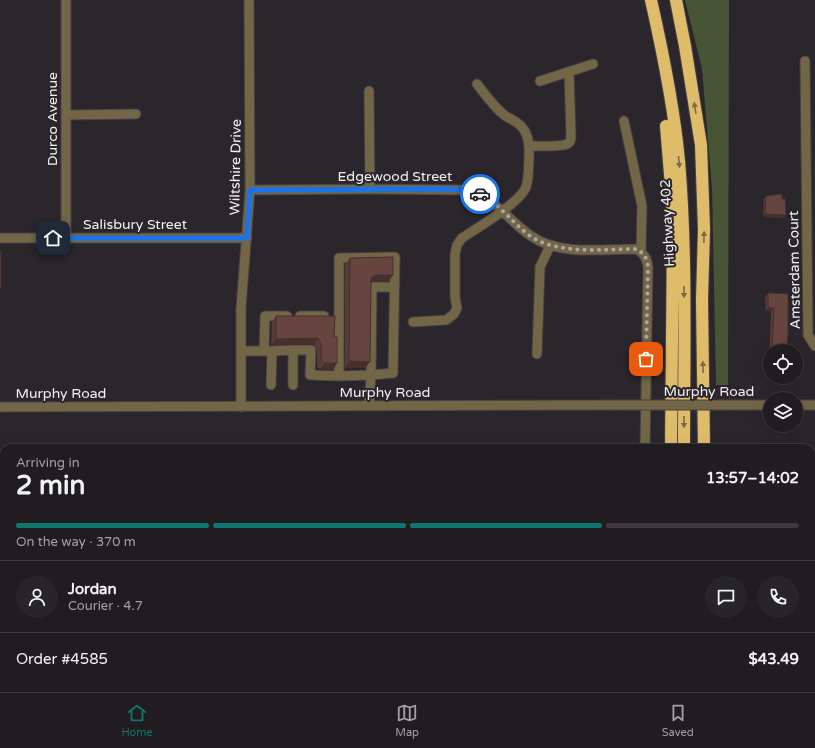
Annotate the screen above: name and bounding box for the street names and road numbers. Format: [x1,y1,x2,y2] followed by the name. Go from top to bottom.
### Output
[44,72,61,166] street label: Durco Avenue
[226,119,245,215] street label: Wiltshire Drive
[338,168,453,185] street label: Edgewood Street
[657,179,678,267] street label: Highway 402
[785,210,804,329] street label: Amsterdam Court
[83,216,188,233] street label: Salisbury Street
[664,383,754,400] street label: Murphy Road
[340,384,430,401] street label: Murphy Road
[16,385,106,402] street label: Murphy Road

